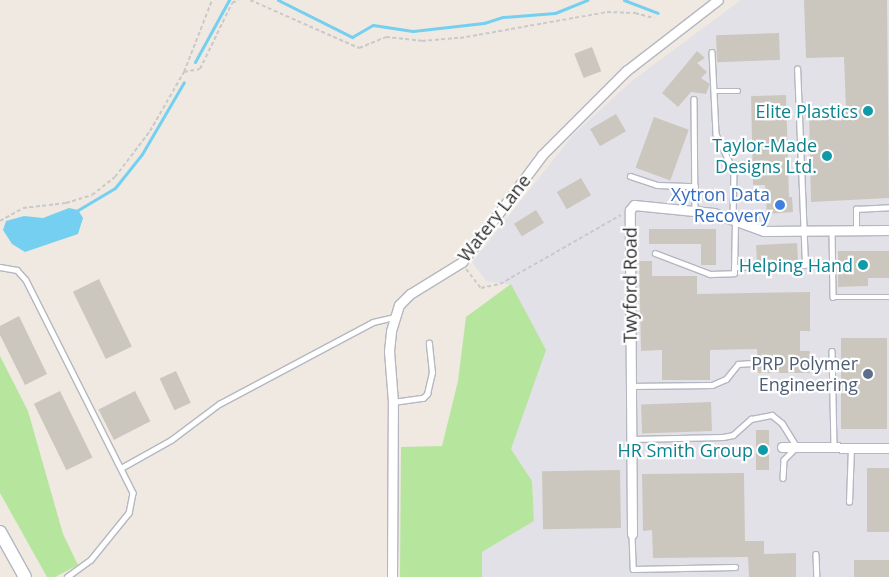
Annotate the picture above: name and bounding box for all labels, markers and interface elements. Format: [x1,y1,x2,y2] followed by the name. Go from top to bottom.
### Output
[756,100,858,122] place label: Elite Plastics
[862,105,874,117] marker: Elite Plastics
[712,135,817,178] place label: Taylor-Made Designs Ltd.
[821,150,833,162] marker: Taylor-Made Designs Ltd.
[453,170,535,266] street label: Watery Lane
[671,184,770,226] place label: Xytron Data Recovery
[774,199,786,211] marker: Xytron Data Recovery
[619,227,641,343] street label: Twyford Road
[739,254,853,276] place label: Helping Hand
[857,259,869,271] marker: Helping Hand
[751,353,858,396] place label: PRP Polymer Engineering
[862,368,874,380] marker: PRP Polymer Engineering
[617,439,753,461] place label: HR Smith Group
[757,444,769,456] marker: HR Smith Group

